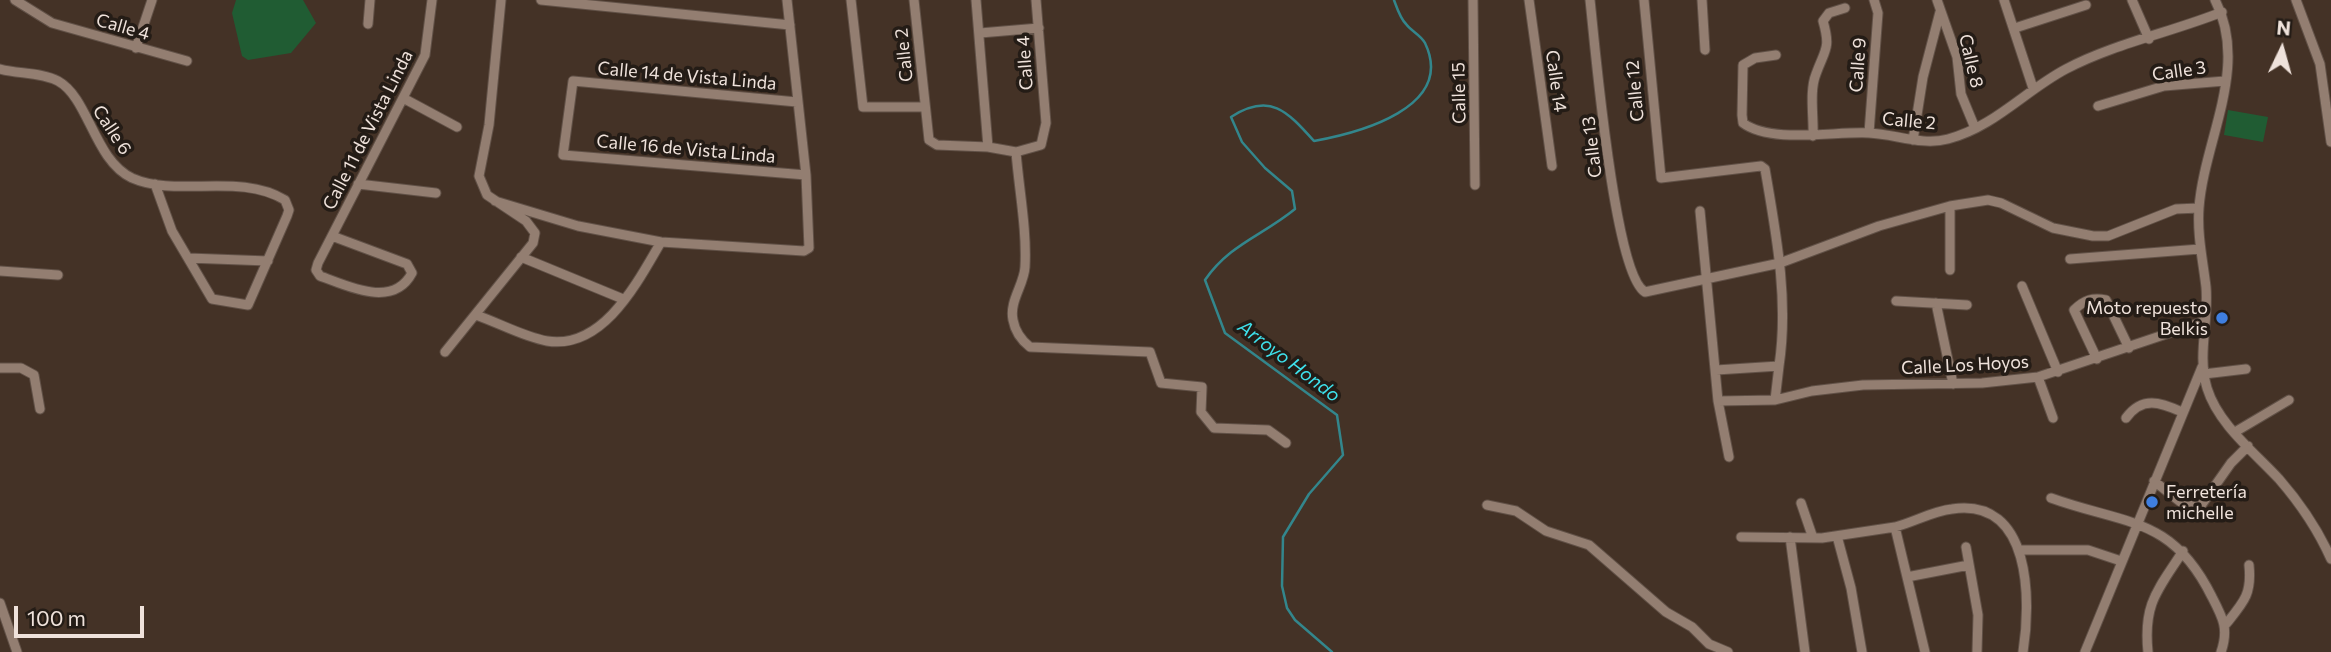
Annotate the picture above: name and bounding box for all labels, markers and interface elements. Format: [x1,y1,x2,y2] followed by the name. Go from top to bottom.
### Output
[94,9,152,45] street label: Calle 4
[2247,14,2317,84] north arrow
[2276,16,2292,40] text: N
[890,27,918,83] street label: Calle 2
[1954,32,1988,90] street label: Calle 8
[1012,35,1038,91] street label: Calle 4
[1845,37,1871,93] street label: Calle 9
[318,47,418,213] street label: Calle 11 de Vista Linda
[1541,49,1571,113] street label: Calle 14
[597,57,777,95] street label: Calle 14 de Vista Linda
[2151,57,2207,85] street label: Calle 3
[1622,59,1648,123] street label: Calle 12
[1448,62,1470,124] street label: Calle 15
[88,101,136,159] street label: Calle 6
[1881,108,1937,134] street label: Calle 2
[1578,115,1606,179] street label: Calle 13
[596,130,776,168] street label: Calle 16 de Vista Linda
[2086,297,2208,340] place label: Moto repuesto Belkis
[2214,310,2230,326] marker: Moto repuesto Belkis
[1233,315,1345,407] water label: Arroyo Hondo
[1901,351,2029,379] street label: Calle Los Hoyos
[2166,481,2247,524] place label: Ferretería michelle
[2144,494,2160,510] marker: Ferretería michelle
[18,592,147,636] scale bar
[27,605,86,630] text: 100 m

